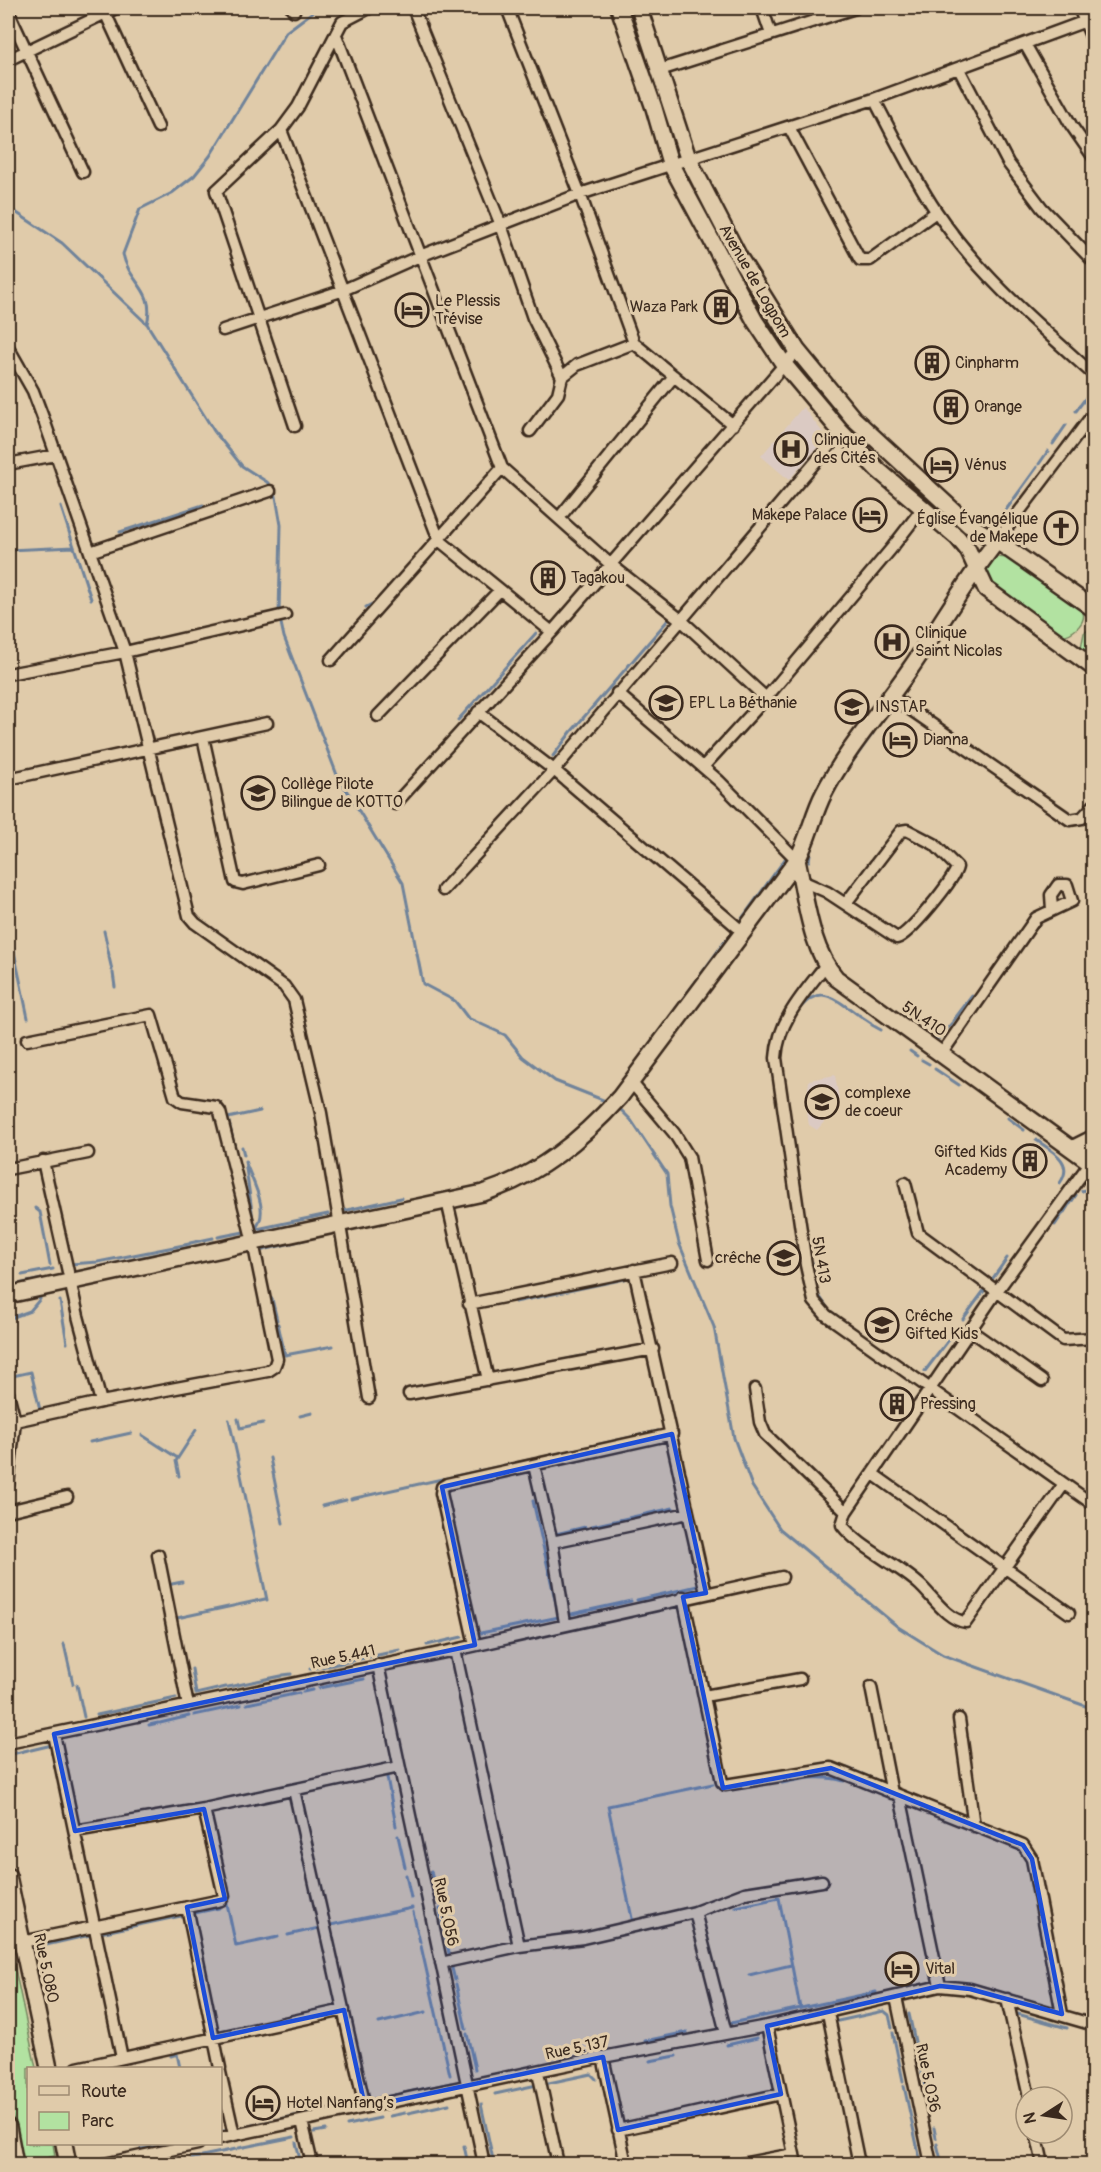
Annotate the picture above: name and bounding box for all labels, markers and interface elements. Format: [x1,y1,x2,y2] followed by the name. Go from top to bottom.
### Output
[714,221,796,341] street label: Avenue de Logpom
[703,289,739,325] building icon: Waza Park
[435,291,500,329] place label: Le Plessis Trévise
[394,292,430,328] hotel icon: Le Plessis Trévise
[630,297,698,317] place label: Waza Park
[914,345,950,381] building icon: Cinpharm
[955,353,1019,373] place label: Cinpharm
[933,389,969,425] building icon: Orange
[974,397,1022,417] place label: Orange
[814,430,875,468] place label: Clinique des Cités
[773,431,809,467] hospital icon: Clinique des Cités
[923,447,959,483] hotel icon: Vénus
[964,455,1006,475] place label: Vénus
[852,497,888,533] hotel icon: Makepe Palace
[752,505,847,525] place label: Makepe Palace
[917,509,1038,547] place label: Église Évangélique de Makepe
[1043,510,1079,546] church icon: Église Évangélique de Makepe
[530,560,566,596] building icon: Tagakou
[571,568,625,588] place label: Tagakou
[915,623,1002,661] place label: Clinique Saint Nicolas
[874,624,910,660] hospital icon: Clinique Saint Nicolas
[648,685,684,721] school or university icon: EPL La Béthanie
[834,689,870,725] school or university icon: INSTAP
[689,693,797,713] place label: EPL La Béthanie
[875,697,927,717] place label: INSTAP
[882,722,918,758] hotel icon: Dianna
[923,730,968,750] place label: Dianna
[281,774,403,812] place label: Collège Pilote Bilingue de KOTTO
[240,775,276,811] school or university icon: Collège Pilote Bilingue de KOTTO
[898,997,950,1041] street label: 5N.410
[845,1083,911,1121] place label: complexe de coeur
[804,1084,840,1120] school or university icon: complexe de coeur
[934,1142,1007,1180] place label: Gifted Kids Academy
[1012,1143,1048,1179] building icon: Gifted Kids Academy
[807,1235,835,1285] street label: 5N 413
[766,1240,802,1276] school or university icon: crêche
[715,1248,761,1268] place label: crêche
[905,1306,978,1344] place label: Crêche Gifted Kids
[864,1307,900,1343] school or university icon: Crêche Gifted Kids
[879,1386,915,1422] building icon: Pressing
[920,1394,976,1414] place label: Pressing
[309,1640,377,1674] street label: Rue 5.441
[429,1876,463,1948] street label: Rue 5.056
[29,1931,63,2005] street label: Rue 5.080
[884,1951,920,1987] hotel icon: Vital
[925,1959,955,1979] place label: Vital
[543,2031,611,2064] street label: Rue 5.137
[911,2042,945,2114] street label: Rue 5.036
[27,2067,222,2145] legend
[81,2080,126,2103] text: Route
[245,2085,281,2121] hotel icon: Hotel Nanfang’s
[1014,2085,1074,2145] north arrow
[286,2093,394,2113] place label: Hotel Nanfang’s
[81,2110,114,2133] text: Parc
[1019,2110,1041,2125] text: N

